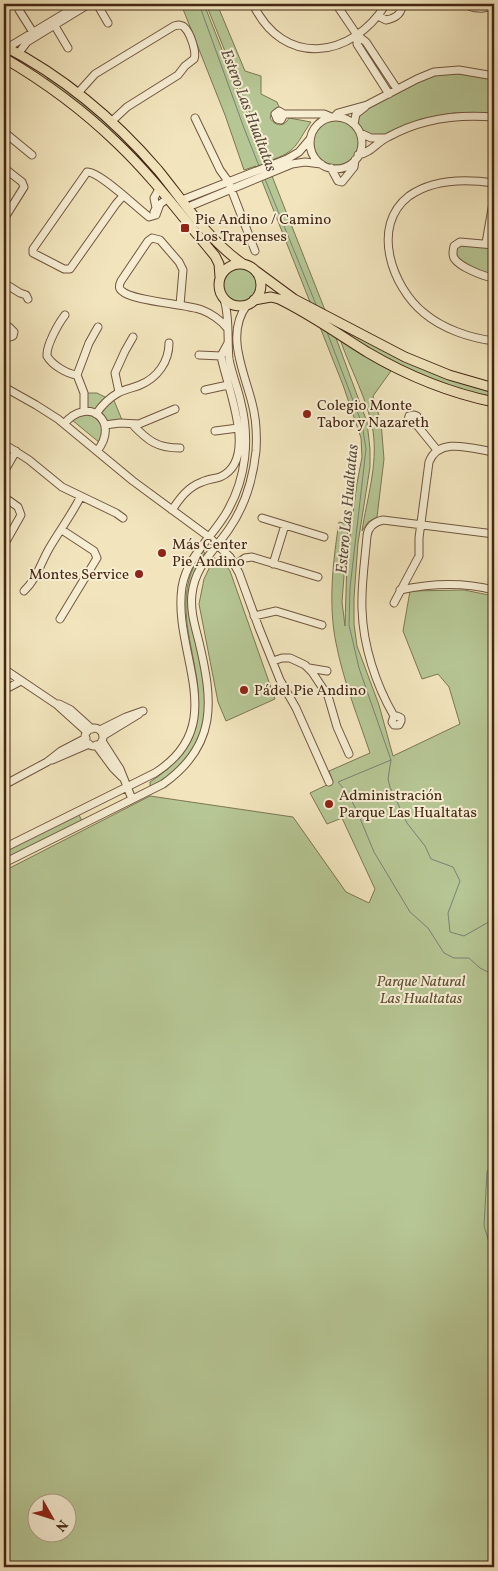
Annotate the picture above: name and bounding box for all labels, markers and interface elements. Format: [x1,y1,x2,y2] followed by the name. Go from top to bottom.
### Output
[215,46,282,175] water label: Estero Las Hualtatas
[195,210,331,248] place label: Pie Andino / Camino Los Trapenses
[179,222,191,234] marker: Pie Andino / Camino Los Trapenses
[317,396,429,434] place label: Colegio Monte Tabor y Nazareth
[301,408,313,420] marker: Colegio Monte Tabor y Nazareth
[331,443,365,575] water label: Estero Las Hualtatas
[172,535,247,573] place label: Más Center Pie Andino
[156,547,168,559] marker: Más Center Pie Andino
[29,565,129,586] place label: Montes Service
[133,568,145,580] marker: Montes Service
[254,681,366,702] place label: Pádel Pie Andino
[238,684,250,696] marker: Pádel Pie Andino
[339,786,477,824] place label: Administración Parque Las Hualtatas
[323,798,335,810] marker: Administración Parque Las Hualtatas
[377,972,466,1010] park label: Parque Natural Las Hualtatas
[28,1494,78,1544] north arrow
[50,1515,72,1535] text: N

